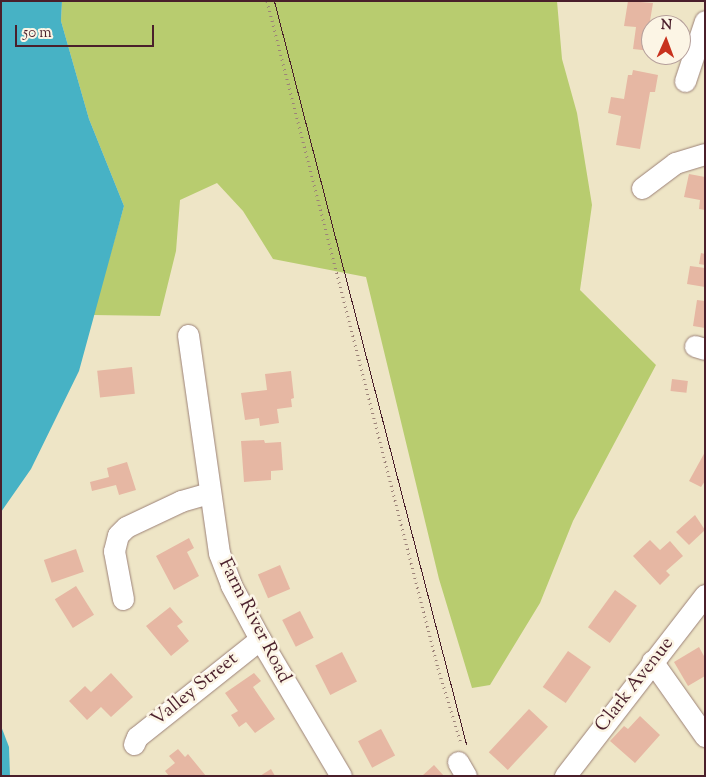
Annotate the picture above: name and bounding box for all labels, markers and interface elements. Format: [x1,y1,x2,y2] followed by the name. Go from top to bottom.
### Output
[18,15,156,47] scale bar
[641,15,691,65] north arrow
[661,16,672,36] text: N
[23,23,52,44] text: 50 m
[213,555,295,687] street label: Farm River Road
[591,633,679,737] street label: Clark Avenue
[147,648,243,732] street label: Valley Street

